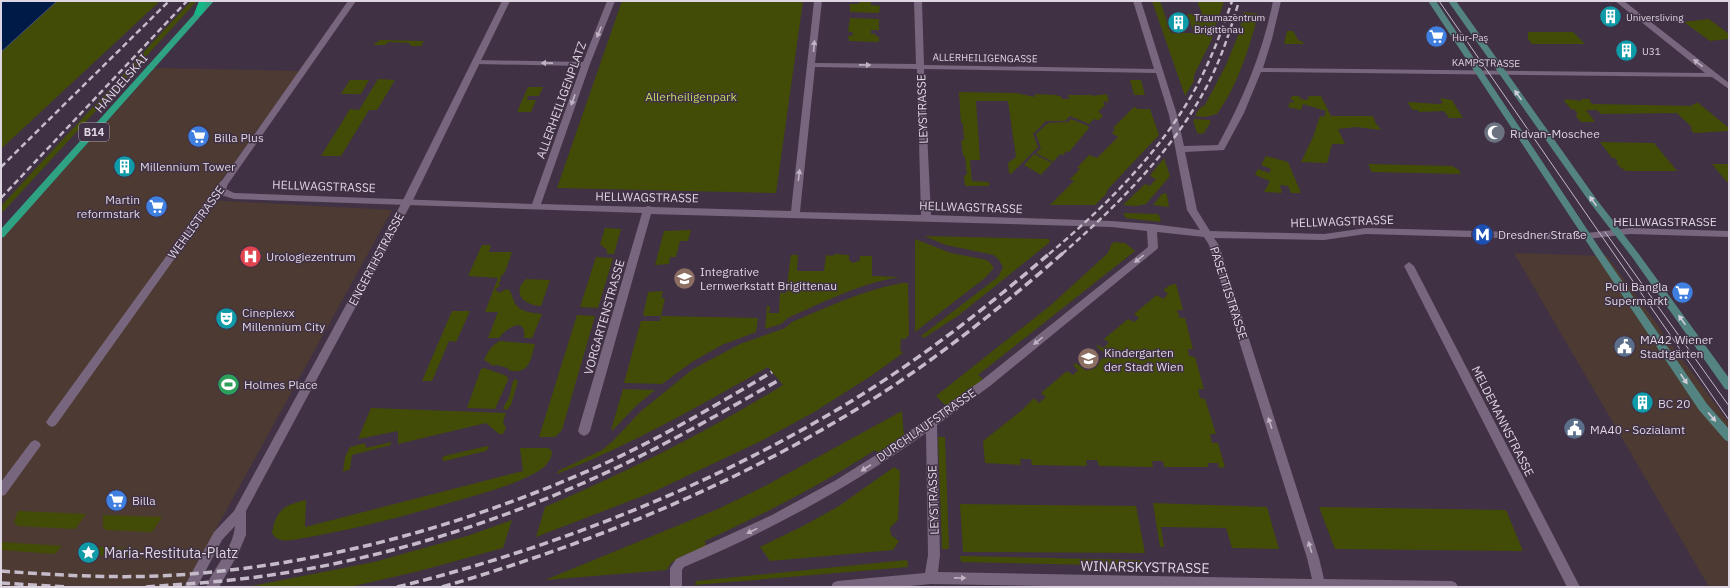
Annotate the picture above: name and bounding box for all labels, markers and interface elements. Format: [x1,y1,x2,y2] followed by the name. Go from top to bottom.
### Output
[1598,4,1624,30] building icon: Universliving
[1166,10,1192,36] building icon: Traumazentrum Brigittenau
[1194,11,1265,36] place label: Traumazentrum Brigittenau
[1626,11,1684,24] place label: Universliving
[1424,24,1450,50] supermarket icon: Hür-Paş
[595,27,601,39] one-way arrow
[1452,31,1489,44] place label: Hür-Paş
[1614,38,1640,64] building icon: U31
[533,39,589,161] street label: ALLERHEILIGENPLATZ
[811,40,817,52] one-way arrow
[1642,45,1661,58] place label: U31
[91,50,151,115] street label: HANDELSKAI
[932,51,1038,65] street label: ALLERHEILIGENGASSE
[1452,56,1521,70] street label: KAMPSTRASSE
[1693,59,1704,67] one-way arrow
[540,60,553,66] one-way arrow
[859,62,872,68] one-way arrow
[913,74,931,144] street label: LEYSTRASSE
[645,89,737,104] park label: Allerheiligenpark
[1514,89,1522,100] one-way arrow
[570,95,576,107] one-way arrow
[1481,120,1507,146] mosque icon: Rıdvan-Moschee
[79,123,109,141] road number: B14
[185,124,211,150] supermarket icon: Billa Plus
[1510,126,1600,141] place label: Rıdvan-Moschee
[214,130,264,145] place label: Billa Plus
[111,153,137,179] building icon: Millennium Tower
[140,159,236,174] place label: Millennium Tower
[796,169,802,181] one-way arrow
[272,177,376,195] street label: HELLWAGSTRASSE
[164,182,228,262] street label: WEHLISTRASSE
[595,189,699,205] street label: HELLWAGSTRASSE
[77,192,141,221] place label: Martin reformstark
[143,193,169,219] supermarket icon: Martin reformstark
[1589,195,1598,206] one-way arrow
[919,198,1023,216] street label: HELLWAGSTRASSE
[345,210,407,308] street label: ENGERTHSTRASSE
[1290,212,1394,230] street label: HELLWAGSTRASSE
[1613,214,1717,229] street label: HELLWAGSTRASSE
[1469,221,1495,247] metro station icon: Dresdner Straße
[1498,227,1587,242] place label: Dresdner Straße
[237,243,263,269] hospital icon: Urologiezentrum
[1207,245,1251,341] street label: PASETTISTRASSE
[266,249,356,264] place label: Urologiezentrum
[1134,255,1144,264] one-way arrow
[580,258,628,376] street label: VORGARTENSTRASSE
[700,264,837,293] place label: Integrative Lernwerkstatt Brigittenau
[672,265,698,291] school or university icon: Integrative Lernwerkstatt Brigittenau
[1605,279,1669,308] place label: Polli Bangla Supermarkt
[1670,280,1696,306] supermarket icon: Polli Bangla Supermarkt
[242,305,325,334] place label: Cineplexx Millennium City
[214,306,240,332] theatre icon: Cineplexx Millennium City
[1678,314,1686,325] one-way arrow
[1640,332,1713,361] place label: MA42 Wiener Stadtgärten
[1612,333,1638,359] public building icon: MA42 Wiener Stadtgärten
[1033,337,1043,346] one-way arrow
[1104,345,1183,374] place label: Kindergarten der Stadt Wien
[1076,346,1102,372] school or university icon: Kindergarten der Stadt Wien
[1469,363,1537,479] street label: MELDEMANNSTRASSE
[215,371,241,397] sports icon: Holmes Place
[1680,374,1688,384] one-way arrow
[244,377,318,392] place label: Holmes Place
[873,385,979,465] street label: DURCHLAUFSTRASSE
[1630,390,1656,416] building icon: BC 20
[1658,396,1691,411] place label: BC 20
[1708,412,1717,422] one-way arrow
[1561,416,1587,442] public building icon: MA40 - Sozialamt
[1267,417,1273,429] one-way arrow
[1590,422,1685,437] place label: MA40 - Sozialamt
[861,464,871,472] one-way arrow
[924,465,942,535] street label: LEYSTRASSE
[103,487,129,513] supermarket icon: Billa
[132,493,156,508] place label: Billa
[747,528,758,534] one-way arrow
[75,540,101,566] place icon: Maria-Restituta-Platz
[1306,541,1312,553] one-way arrow
[104,544,238,562] place label: Maria-Restituta-Platz
[1080,557,1210,577] street label: WINARSKYSTRASSE
[954,575,967,581] one-way arrow

